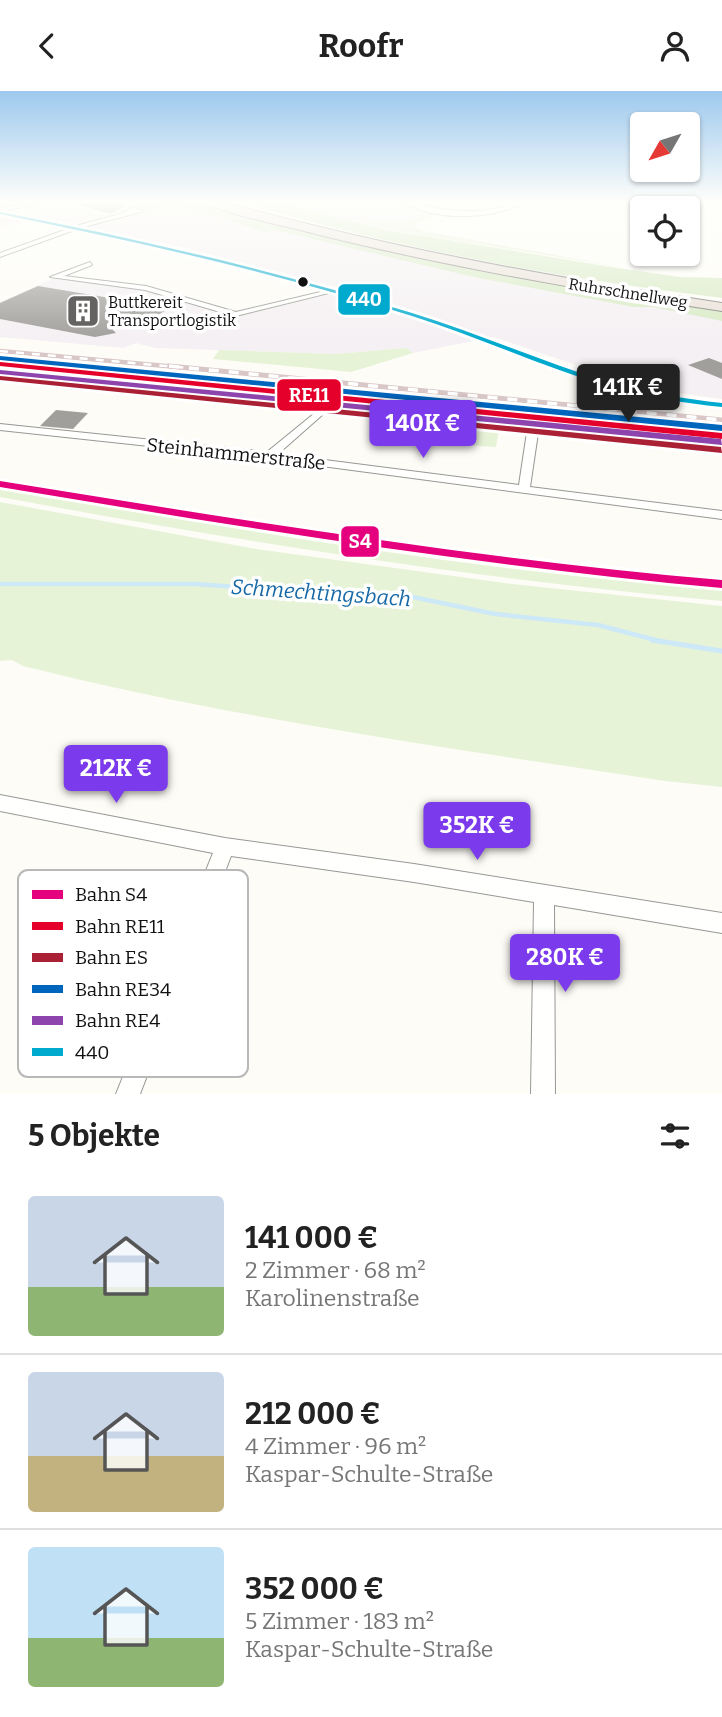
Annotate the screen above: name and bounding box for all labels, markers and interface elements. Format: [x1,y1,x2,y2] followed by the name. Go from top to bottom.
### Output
[28,27,66,65] icon: back
[319,27,403,65] text: Roofr
[656,27,694,65] icon: person
[630,112,700,182] north arrow
[630,112,700,266] map controls
[630,196,700,266] button: locate
[567,274,689,312] street label: Ruhrschnellweg
[296,275,310,289] unlabelled marker
[337,283,391,316] line badge: 440
[346,288,382,311] text: 440
[64,292,102,330] building icon: Buttkereit Transportlogistik
[108,293,236,330] place label: Buttkereit Transportlogistik
[571,365,685,424] pin: 141K €
[593,373,663,401] text: 141K €
[276,378,342,412] line badge: RE11
[289,384,330,407] text: RE11
[366,401,480,460] pin: 140K €
[385,409,461,437] text: 140K €
[146,433,326,475] street label: Steinhammerstraße
[340,525,380,558] line badge: S4
[349,530,372,553] text: S4
[230,574,412,612] water label: Schmechtingsbach
[59,745,173,805] pin: 212K €
[80,754,152,782] text: 212K €
[420,803,534,862] pin: 352K €
[439,811,515,839] text: 352K €
[18,870,248,1077] legend
[75,883,147,906] text: Bahn S4
[75,915,165,938] text: Bahn RE11
[508,935,622,994] pin: 280K €
[526,943,604,971] text: 280K €
[75,946,148,969] text: Bahn ES
[75,978,171,1001] text: Bahn RE34
[75,1009,160,1032] text: Bahn RE4
[75,1041,109,1064] text: 440
[656,1117,694,1155] icon: filters
[28,1118,160,1154] text: 5 Objekte
[245,1220,378,1256] text: 141 000 €
[84,1224,168,1308] icon: home
[245,1256,426,1284] text: 2 Zimmer · 68 m²
[245,1284,420,1312] text: Karolinenstraße
[245,1396,381,1432] text: 212 000 €
[84,1400,168,1484] icon: home
[245,1432,426,1460] text: 4 Zimmer · 96 m²
[245,1460,493,1488] text: Kaspar-Schulte-Straße
[245,1571,384,1607] text: 352 000 €
[84,1575,168,1659] icon: home
[245,1607,434,1635] text: 5 Zimmer · 183 m²
[245,1635,493,1663] text: Kaspar-Schulte-Straße

